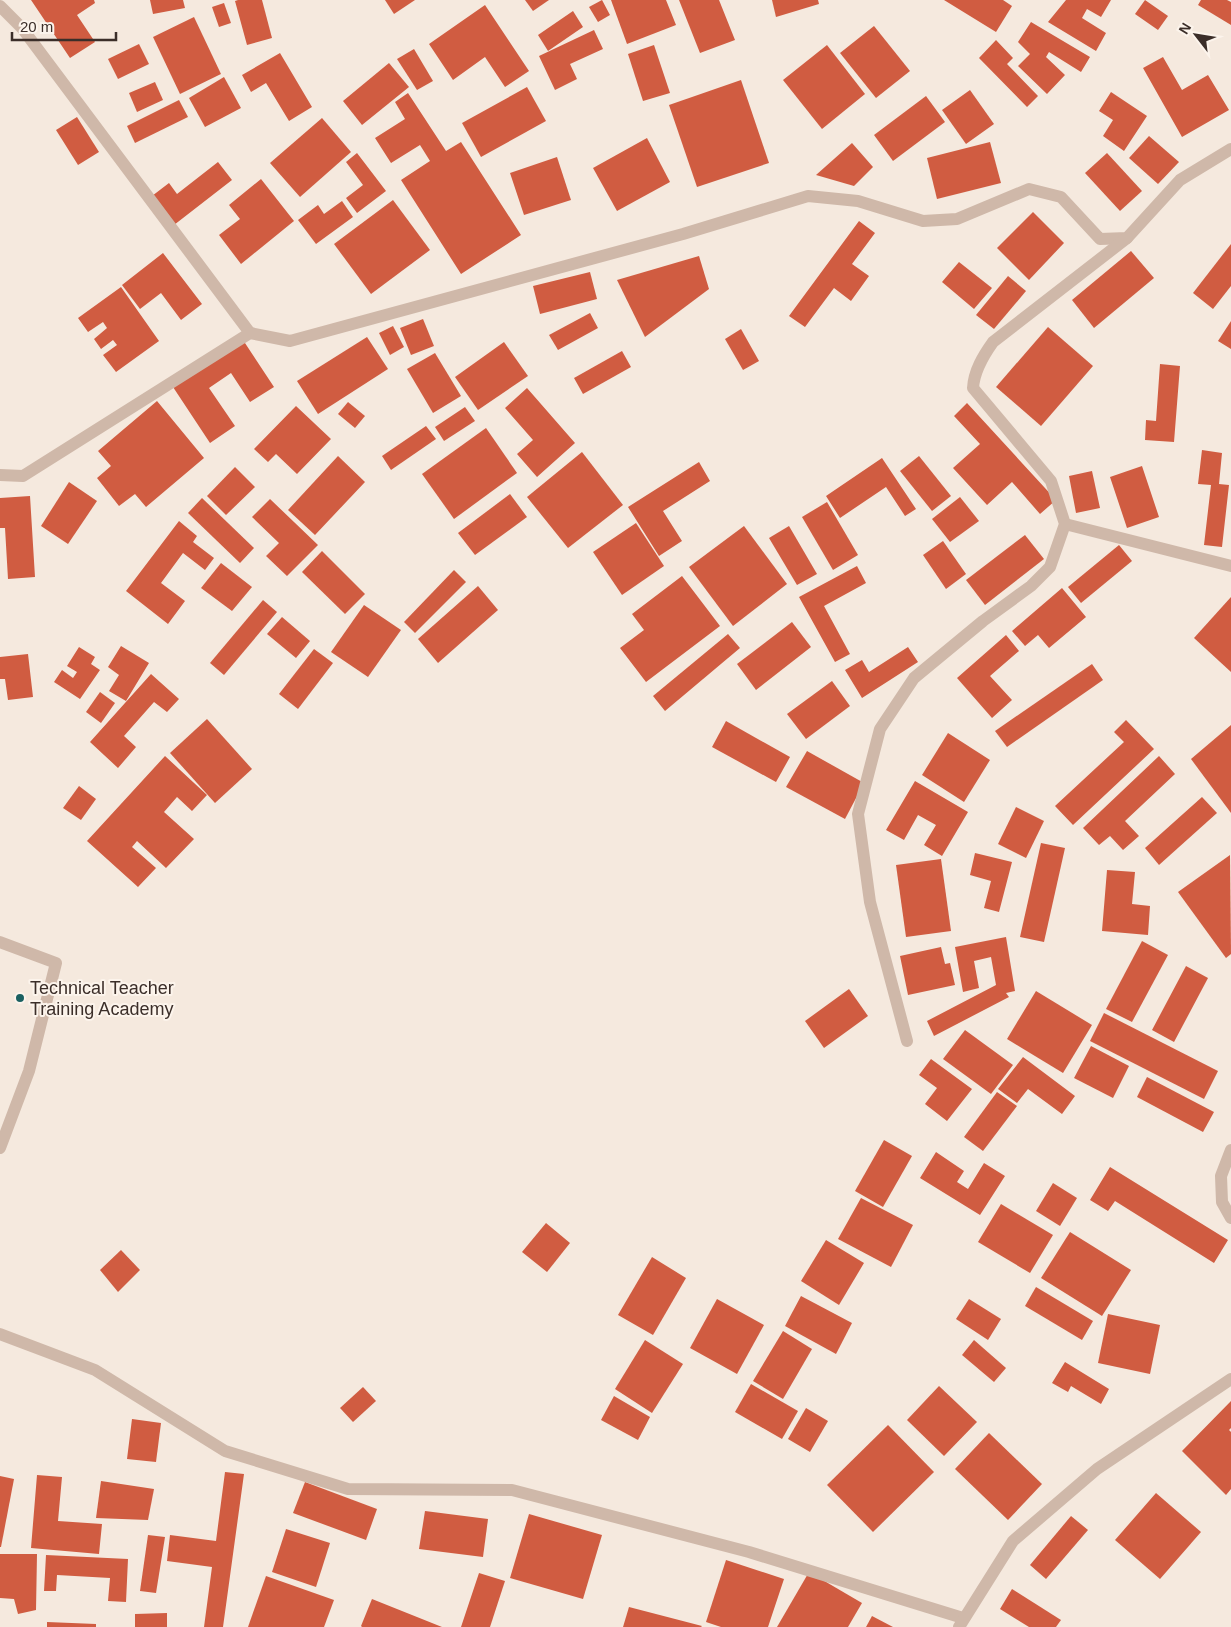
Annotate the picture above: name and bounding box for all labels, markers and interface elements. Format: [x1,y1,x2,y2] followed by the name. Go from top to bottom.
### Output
[12,10,116,42] scale bar
[1171,10,1221,60] north arrow
[20,18,53,35] text: 20 m
[1175,20,1194,37] text: N
[30,978,174,1019] place label: Technical Teacher Training Academy
[14,992,26,1004] marker: Technical Teacher Training Academy

